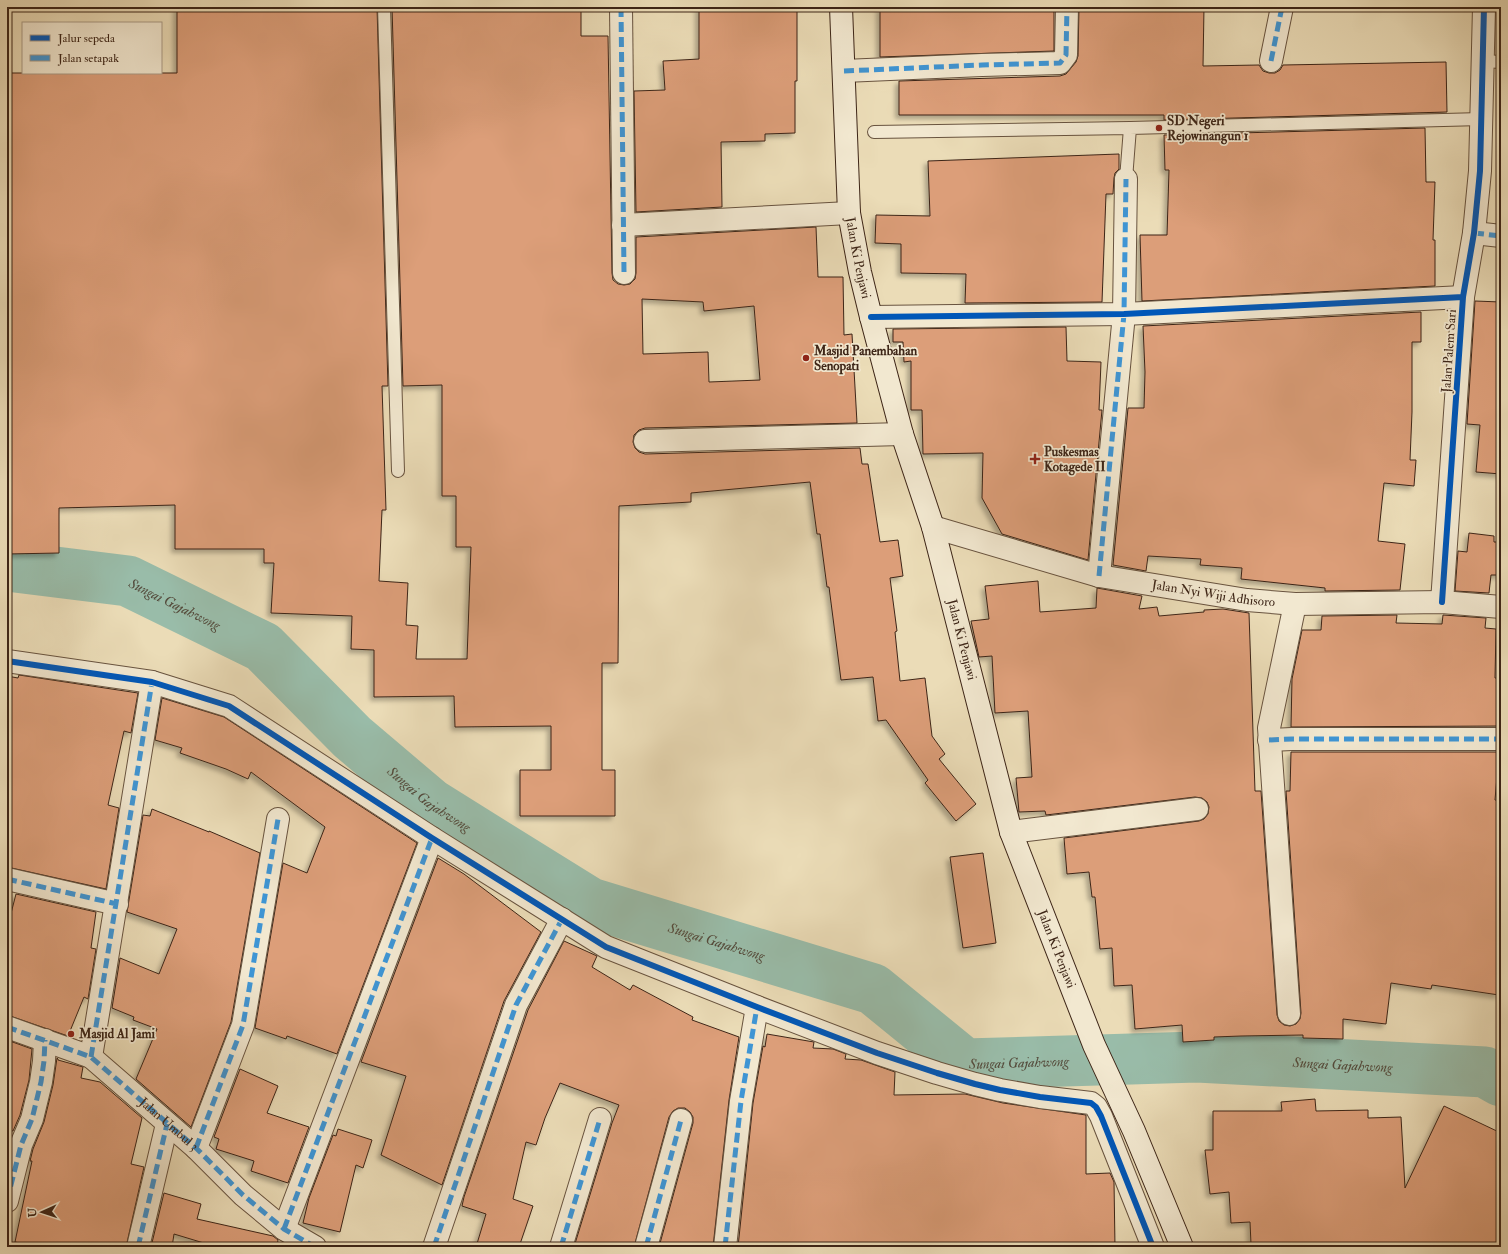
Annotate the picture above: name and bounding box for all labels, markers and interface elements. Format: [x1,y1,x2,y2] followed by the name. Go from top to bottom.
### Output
[22,22,162,74] legend
[57,31,116,46] text: Jalur sepeda
[57,51,119,66] text: Jalan setapak
[1167,113,1249,145] place label: SD Negeri Rejowinangun 1
[1154,123,1164,133] marker: SD Negeri Rejowinangun 1
[842,215,874,301] street label: Jalan Ki Penjawi
[1438,308,1460,394] street label: Jalan Palem Sari
[813,343,918,375] place label: Masjid Panembahan Senopati
[801,353,811,363] marker: Masjid Panembahan Senopati
[1044,444,1106,476] place label: Puskesmas Kotagede II
[1029,453,1041,465] marker: Puskesmas Kotagede II
[125,574,224,634] water label: Sungai Gajahwong
[1150,577,1276,610] street label: Jalan Nyi Wiji Adhisoro
[944,597,980,682] street label: Jalan Ki Penjawi
[383,762,475,836] water label: Sungai Gajahwong
[1034,907,1079,991] street label: Jalan Ki Penjawi
[665,919,768,964] water label: Sungai Gajahwong
[78,1026,156,1043] place label: Masjid Al Jami
[66,1029,76,1039] marker: Masjid Al Jami
[968,1052,1070,1072] water label: Sungai Gajahwong
[1291,1053,1394,1076] water label: Sungai Gajahwong
[135,1094,202,1154] street label: Jalan Umbul 3
[22,1192,62,1232] north arrow
[26,1207,39,1217] text: U

